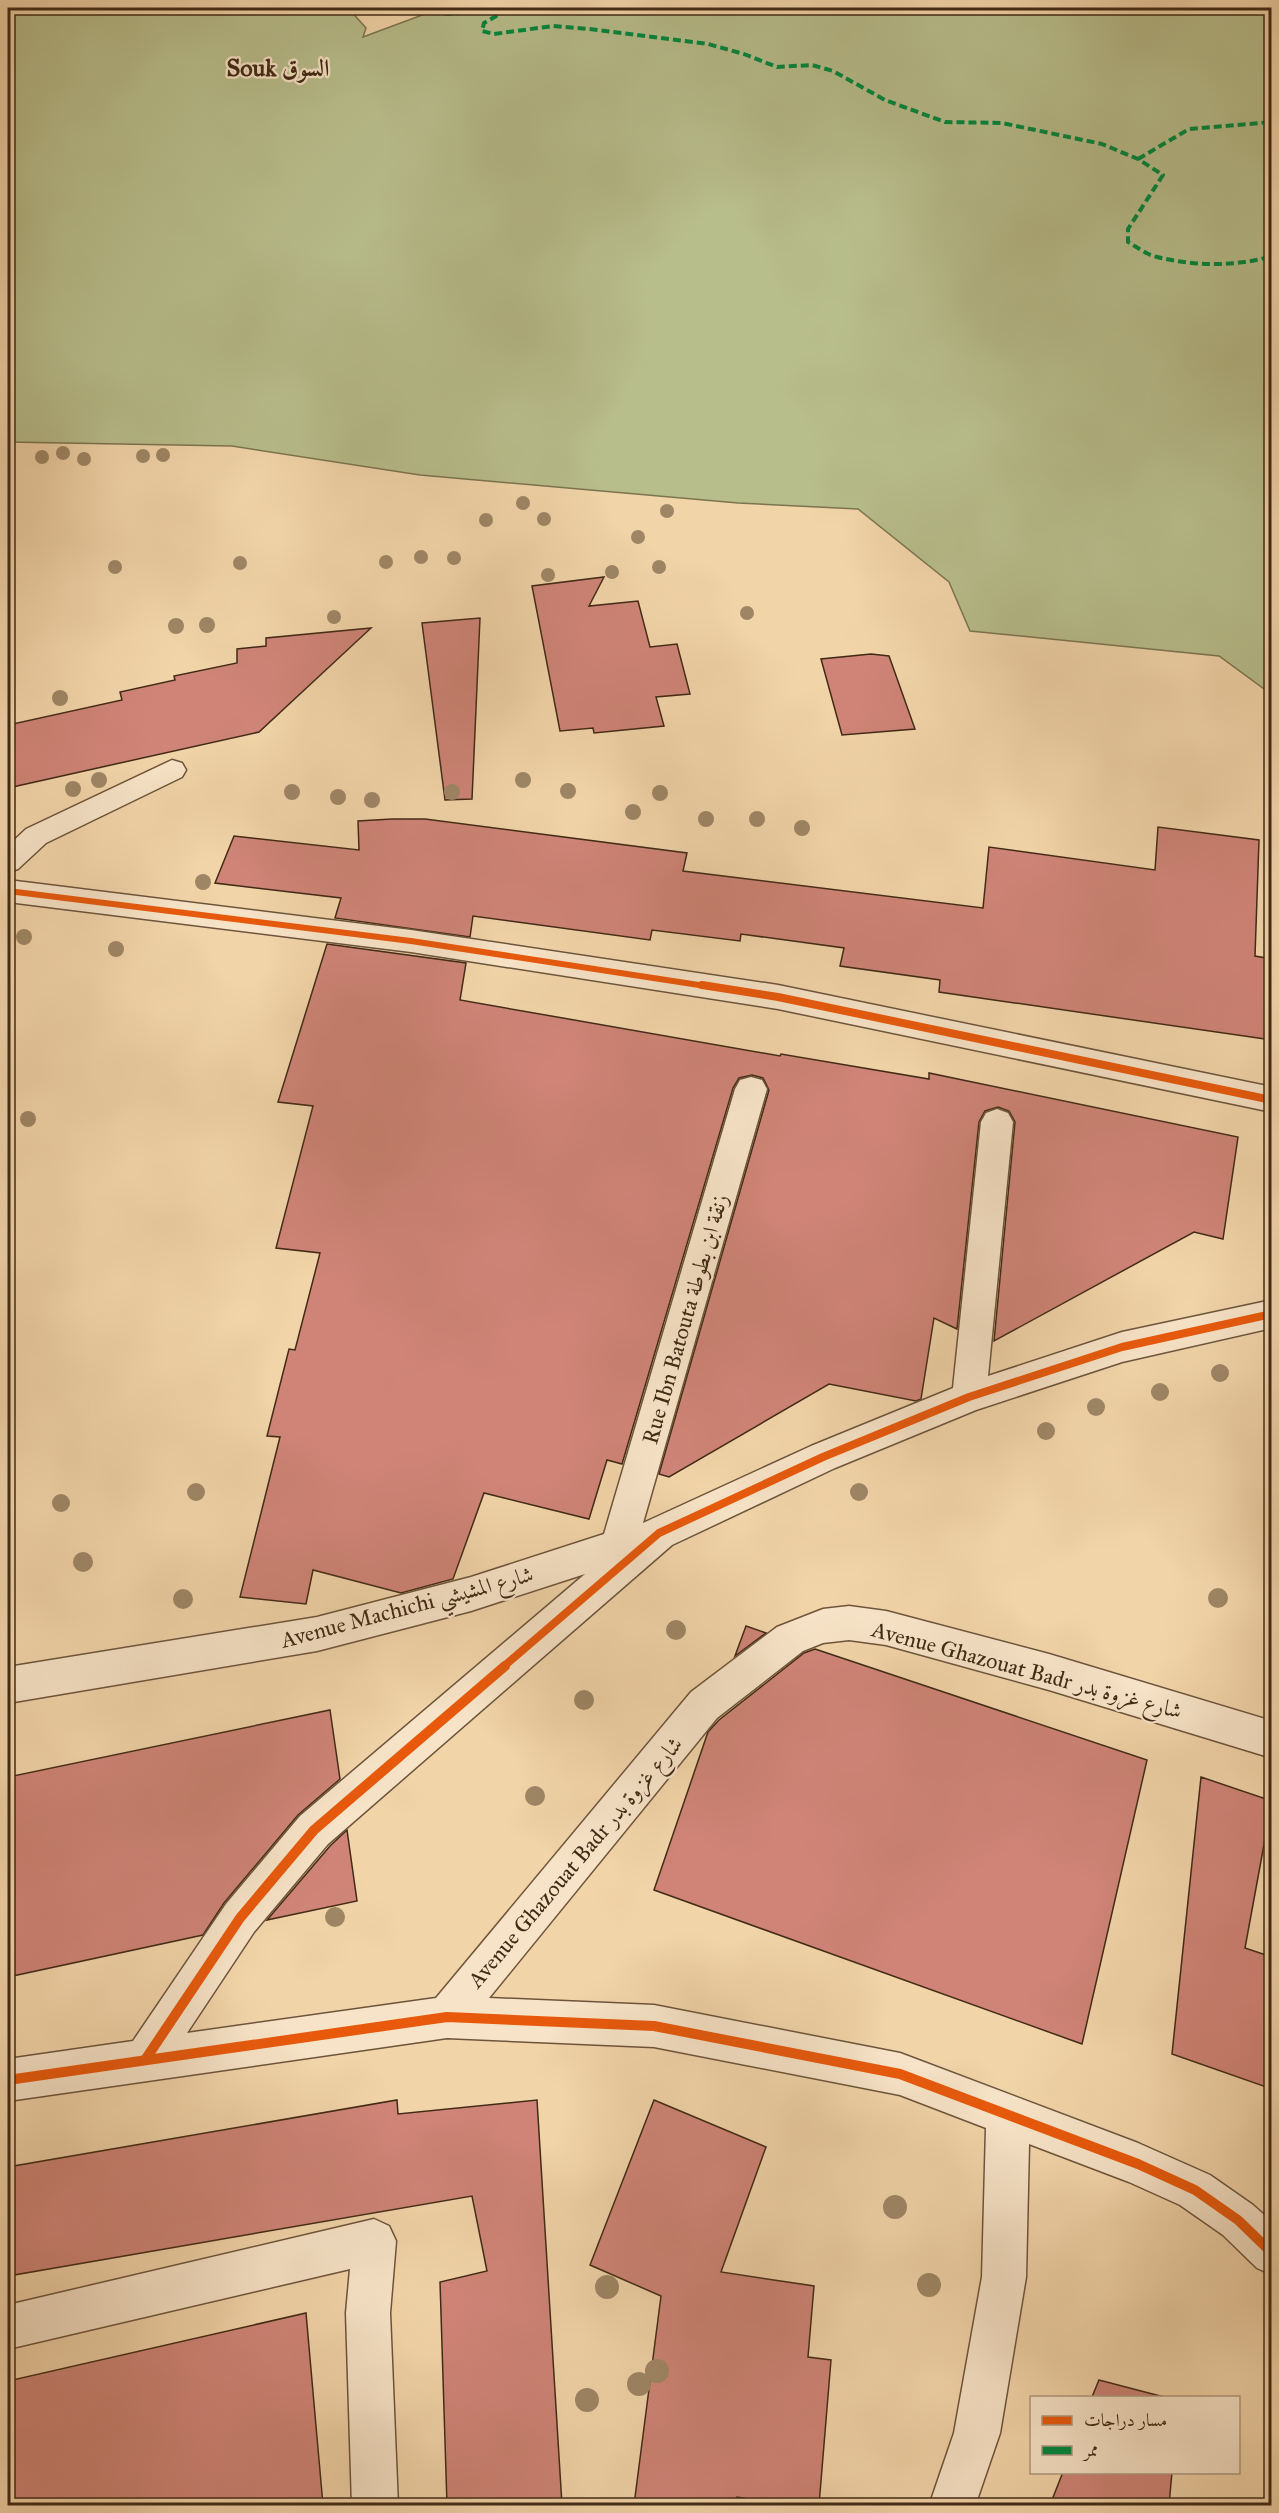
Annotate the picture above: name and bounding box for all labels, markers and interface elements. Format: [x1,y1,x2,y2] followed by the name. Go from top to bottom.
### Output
[227,53,330,83] district label: Souk السوق
[636,1191,734,1447] street label: Rue Ibn Batouta زنقة ابن بطوطة
[277,1560,538,1661] street label: Avenue Machichi شارع المشيشي
[867,1615,1185,1729] street label: Avenue Ghazouat Badr شارع غزوة بدر
[461,1731,692,1997] street label: Avenue Ghazouat Badr شارع غزوة بدر
[1030,2396,1240,2474] legend
[1084,2409,1167,2431] text: مسار دراجات
[1082,2439,1098,2462] text: ممر

